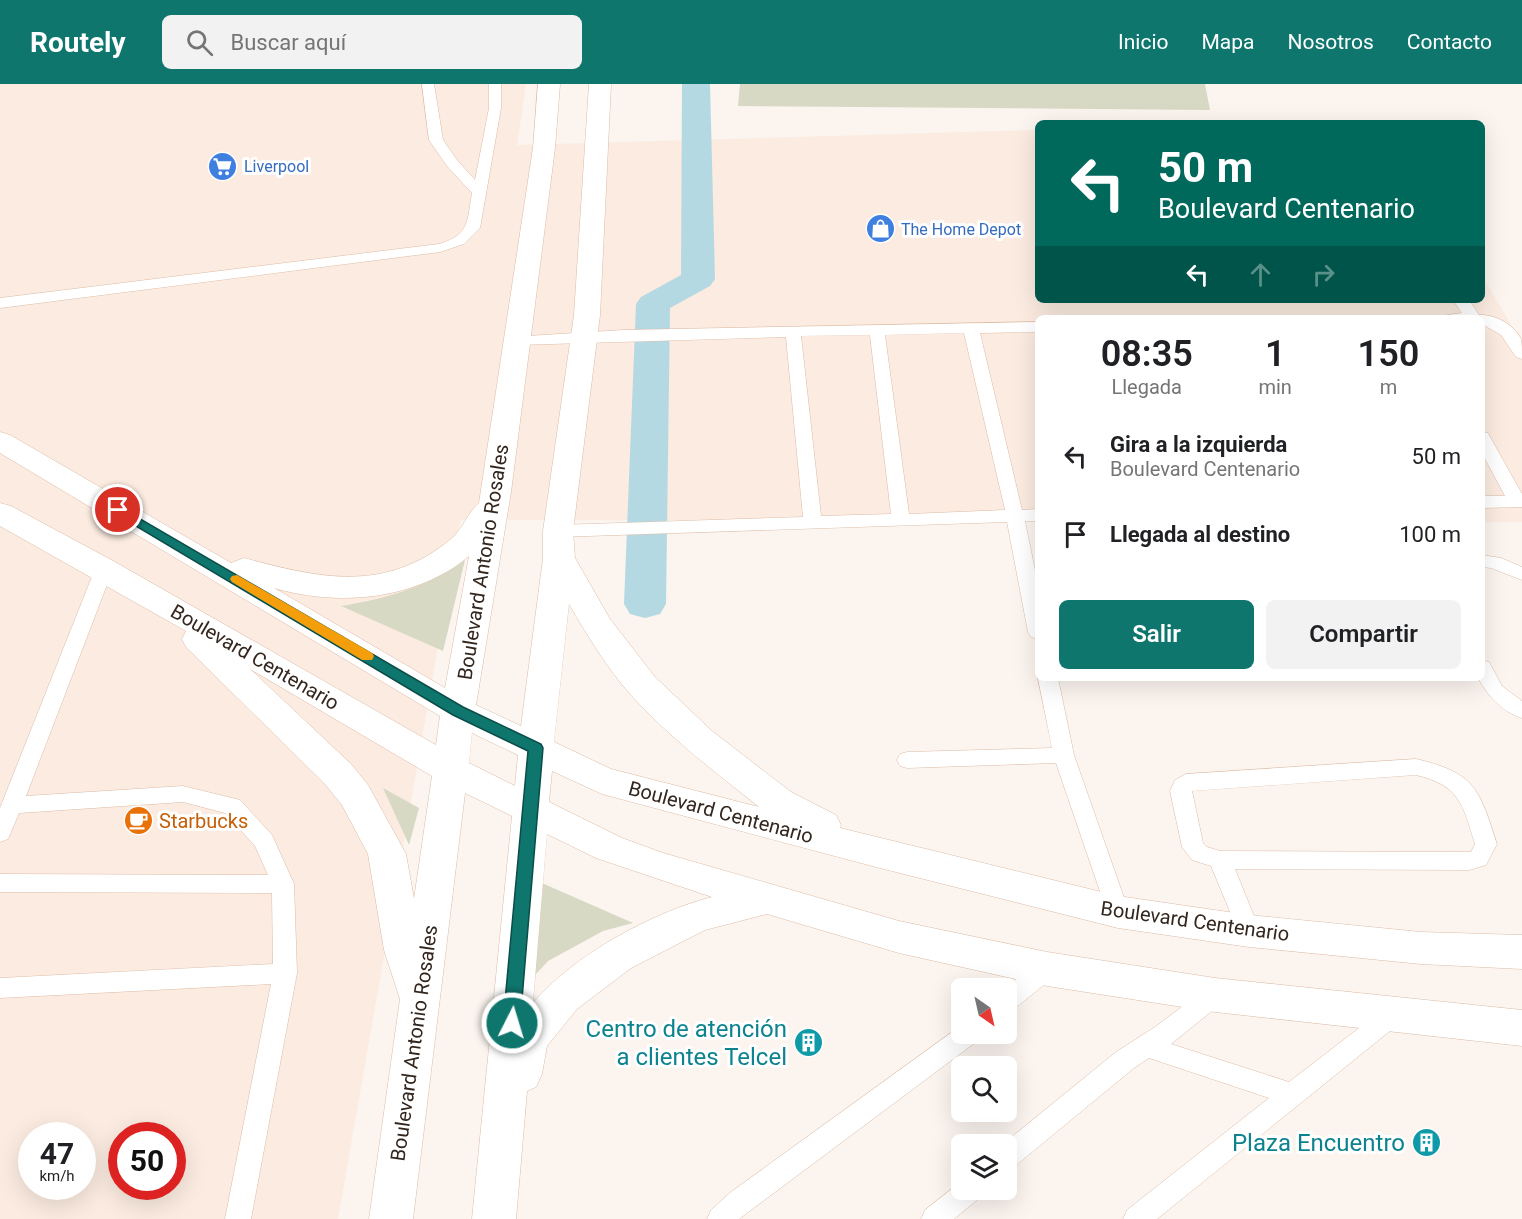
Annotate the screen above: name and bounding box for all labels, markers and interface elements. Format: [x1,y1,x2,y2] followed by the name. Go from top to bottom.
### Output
[162,15,582,69] search box
[30,26,126,59] text: Routely
[183,26,216,59] icon: search
[231,30,346,55] text: Buscar aquí
[1118,30,1168,54] text: Inicio
[1201,30,1254,54] text: Mapa
[1287,30,1374,54] text: Nosotros
[1407,30,1492,54] text: Contacto
[1158,143,1253,192] text: 50 m
[1059,144,1137,222] icon: left
[207,150,239,182] supermarket icon: Liverpool
[244,157,309,176] place label: Liverpool
[1158,193,1415,225] text: Boulevard Centenario
[864,213,896,245] shop icon: The Home Depot
[901,220,1021,239] place label: The Home Depot
[1181,258,1214,291] icon: left
[1244,258,1277,291] icon: ahead
[1307,258,1340,291] icon: right
[1101,333,1193,375] text: 08:35
[1265,333,1285,375] text: 1
[1358,333,1419,375] text: 150
[1111,375,1182,399] text: Llegada
[1258,375,1292,399] text: min
[1380,375,1397,399] text: m
[1110,432,1287,457] text: Gira a la izquierda
[1059,440,1092,473] icon: left
[453,442,513,682] street label: Boulevard Antonio Rosales
[1412,444,1461,469] text: 50 m
[1110,457,1300,481] text: Boulevard Centenario
[92,484,143,535] pin
[101,493,134,526] icon: arrive
[1059,518,1092,551] icon: arrive
[1110,522,1290,547] text: Llegada al destino
[1399,522,1461,547] text: 100 m
[167,599,343,715] street label: Boulevard Centenario
[1059,600,1254,669] button: Salir
[1266,600,1461,669] button: Compartir
[626,776,816,848] street label: Boulevard Centenario
[122,805,154,837] cafe icon: Starbucks
[159,809,248,833] place label: Starbucks
[1099,896,1291,946] street label: Boulevard Centenario
[386,923,442,1163] street label: Boulevard Antonio Rosales
[951,978,1017,1044] north arrow
[951,978,1017,1200] map controls
[480,991,544,1055] position arrow
[586,1015,787,1071] place label: Centro de atención a clientes Telcel
[792,1027,824,1059] building icon: Centro de atención a clientes Telcel
[951,1056,1017,1122] button: search
[108,1122,186,1200] speed limit sign: 50
[1410,1127,1442,1159] building icon: Plaza Encuentro
[1232,1129,1405,1157] place label: Plaza Encuentro
[951,1134,1017,1200] button: layers
[40,1136,74,1171] text: 47
[39,1167,75,1185] text: km/h

